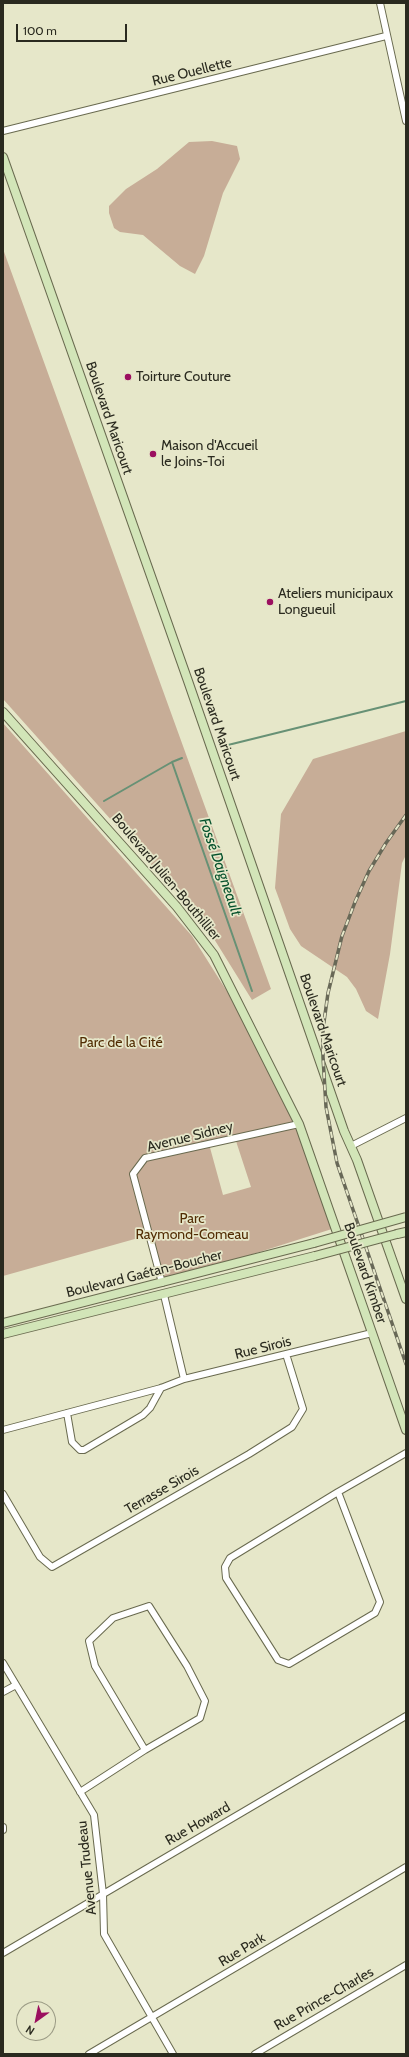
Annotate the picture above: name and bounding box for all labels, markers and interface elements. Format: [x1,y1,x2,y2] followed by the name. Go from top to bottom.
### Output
[18,16,129,42] scale bar
[23,23,57,38] text: 100 m
[150,54,234,90] street label: Rue Ouellette
[82,359,136,477] street label: Boulevard Maricourt
[136,369,231,385] place label: Toirture Couture
[123,372,133,382] marker: Toirture Couture
[161,438,258,470] place label: Maison d'Accueil le Joins-Toi
[148,449,158,459] marker: Maison d'Accueil le Joins-Toi
[278,586,393,618] place label: Ateliers municipaux Longueuil
[265,597,275,607] marker: Ateliers municipaux Longueuil
[190,665,244,783] street label: Boulevard Maricourt
[108,810,224,944] street label: Boulevard Julien-Bouthillier
[195,816,245,918] water label: Fossé Daigneault
[296,971,350,1089] street label: Boulevard Maricourt
[79,1035,163,1051] park label: Parc de la Cité
[145,1118,235,1156] street label: Avenue Sidney
[135,1211,249,1244] park label: Parc Raymond-Comeau
[340,1220,390,1326] street label: Boulevard Kimber
[64,1247,224,1301] street label: Boulevard Gaétan-Boucher
[233,1333,293,1363] street label: Rue Sirois
[122,1462,202,1518] street label: Terrasse Sirois
[163,1799,233,1849] street label: Rue Howard
[74,1820,100,1916] street label: Avenue Trudeau
[216,1930,268,1970] street label: Rue Park
[271,1964,377,2034] street label: Rue Prince-Charles
[16,2001,56,2041] north arrow
[23,2022,37,2038] text: N

